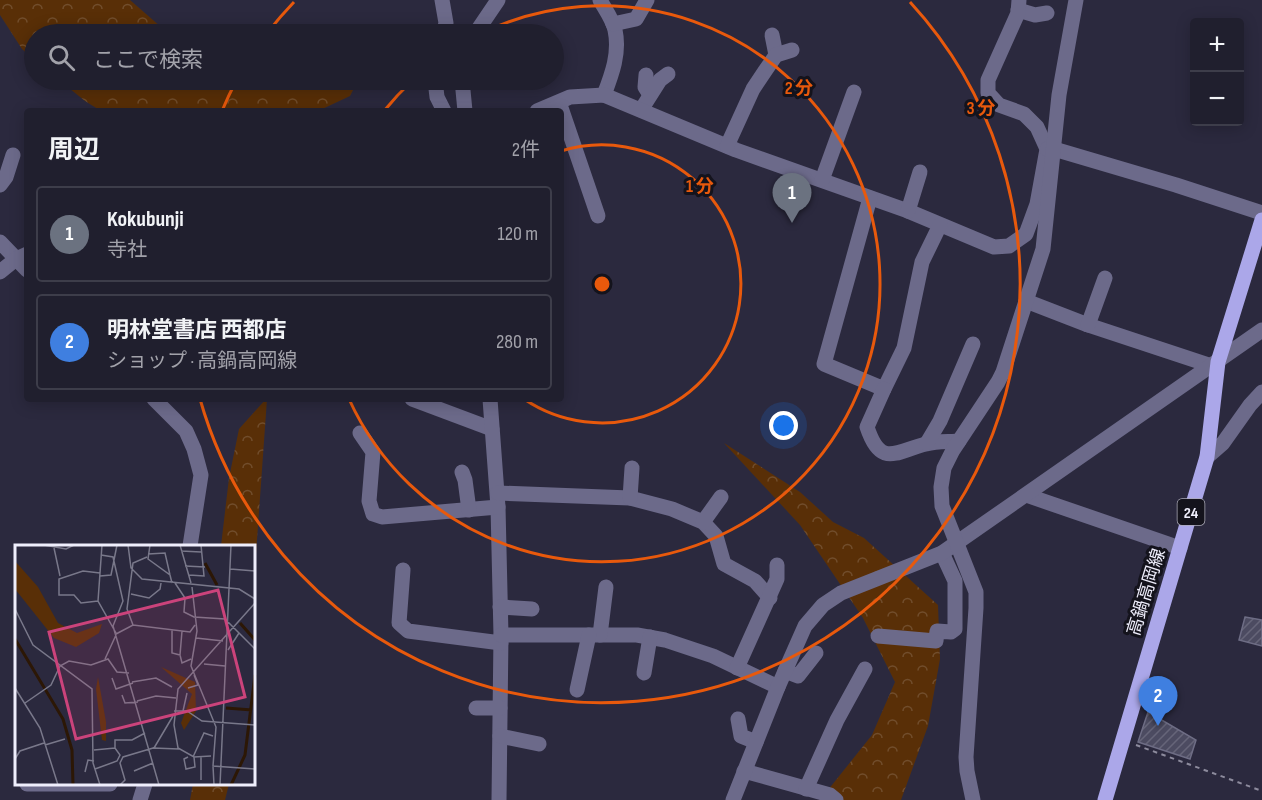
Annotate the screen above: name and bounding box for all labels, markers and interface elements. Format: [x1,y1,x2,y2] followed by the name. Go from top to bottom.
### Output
[1190,18,1244,126] map controls
[1190,18,1244,72] button: +
[24,24,564,90] search box
[45,41,78,74] icon: search
[93,47,203,74] text: ここで検索
[1190,72,1244,126] button: −
[785,78,813,99] text: 2 分
[967,98,995,119] text: 3 分
[48,135,100,166] text: 周辺
[512,138,540,162] text: 2件
[772,174,812,223] pin: 1
[686,176,714,197] text: 1 分
[107,206,184,233] text: Kokubunji
[66,222,73,246] text: 1
[498,222,538,246] text: 120 m
[107,238,147,262] text: 寺社
[592,274,612,294] centre of rings
[107,317,286,344] text: 明林堂書店 西都店
[65,330,74,354] text: 2
[496,330,538,354] text: 280 m
[107,349,297,373] text: ショップ · 高鍋高岡線
[769,411,798,440] your location
[1178,499,1204,525] road number: 24
[15,545,255,785] inset map
[1123,546,1170,638] street label: 高鍋高岡線
[1138,676,1178,726] pin: 2

